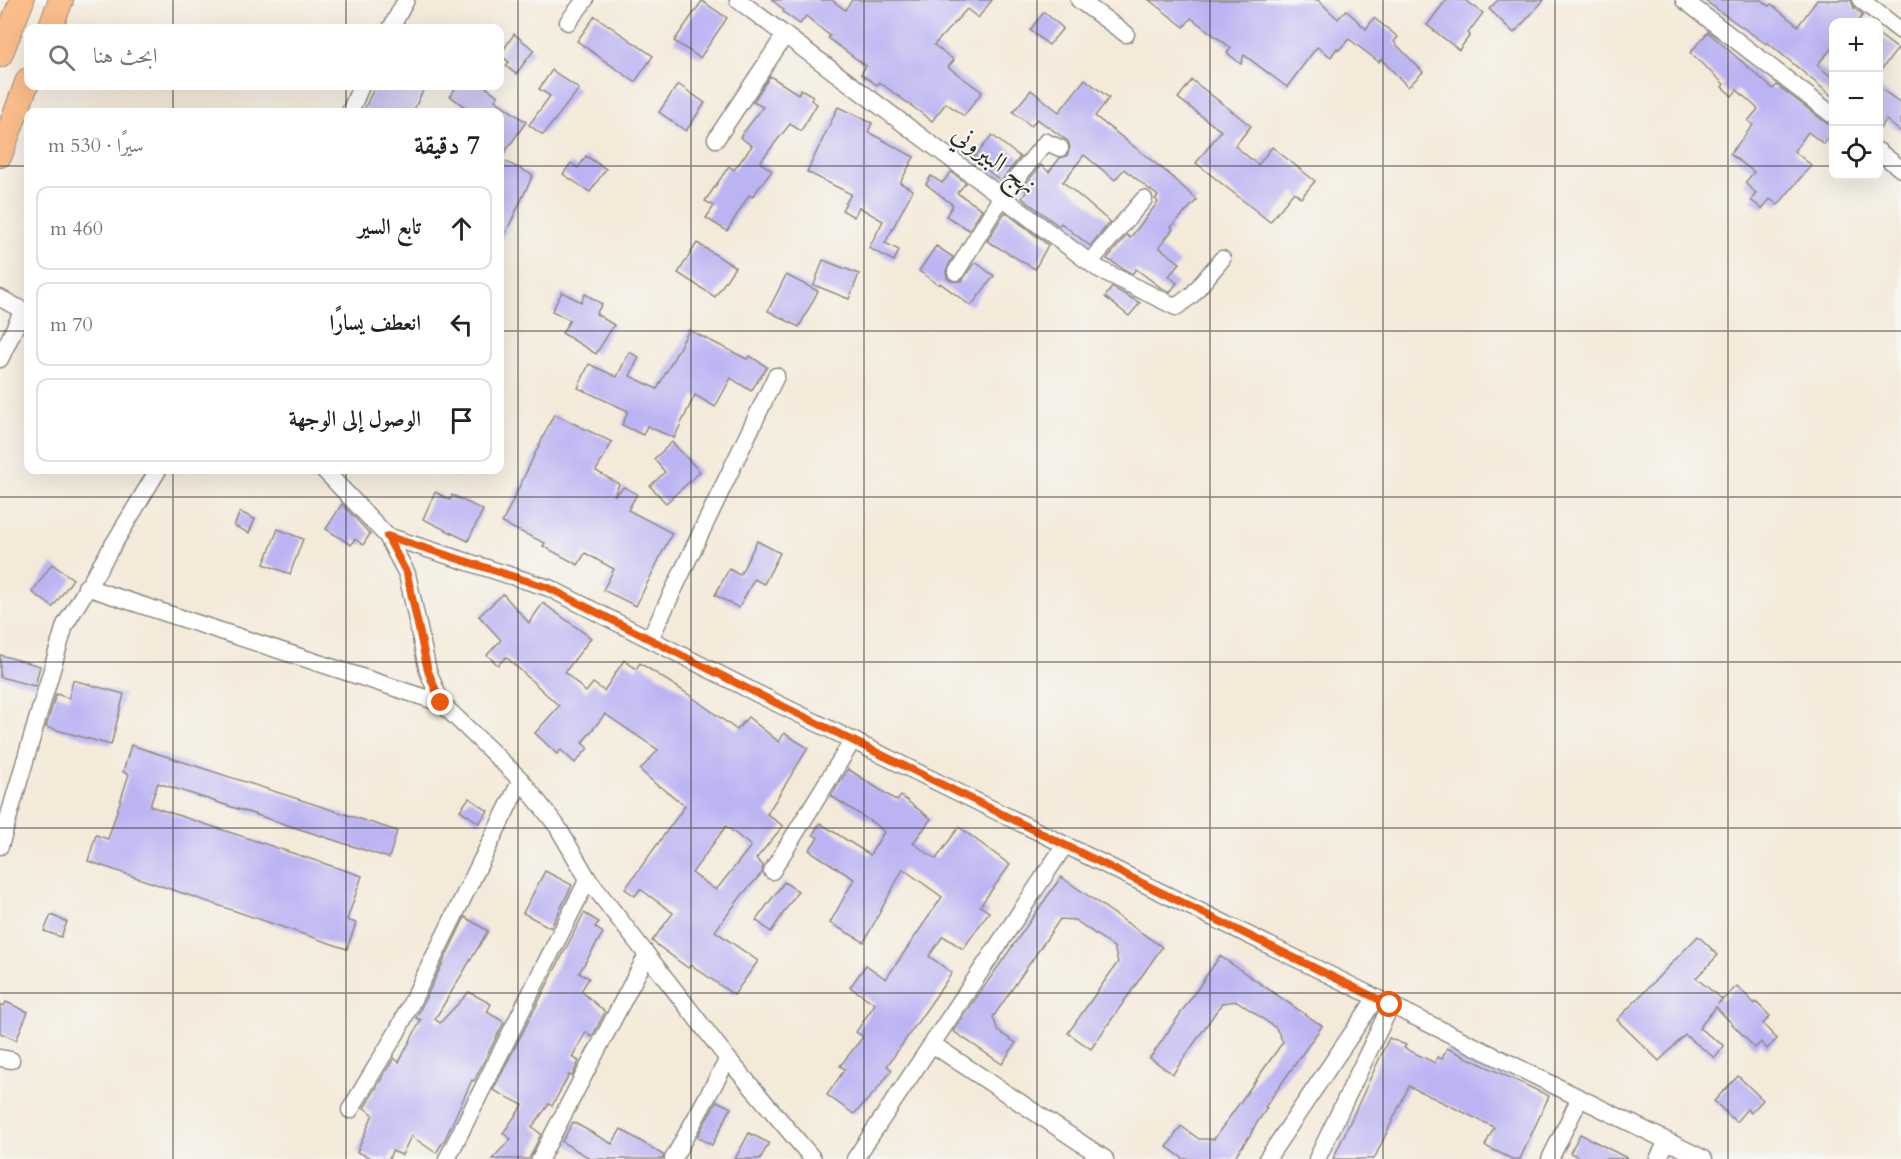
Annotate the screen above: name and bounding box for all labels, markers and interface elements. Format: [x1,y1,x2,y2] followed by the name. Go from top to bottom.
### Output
[1829,18,1883,180] map controls
[1829,18,1883,72] button: +
[24,24,504,90] search box
[45,41,78,74] icon: search
[93,41,158,71] text: ابحث هنا
[1829,72,1883,126] button: −
[942,116,1044,208] street label: نهج البيروني
[1829,126,1883,180] button: locate
[414,128,480,163] text: 7 دقيقة
[48,132,144,159] text: سيرًا · 530 m
[358,212,421,242] text: تابع السير
[445,212,478,245] icon: ahead
[50,215,103,242] text: 460 m
[330,308,421,338] text: انعطف يسارًا
[445,308,478,341] icon: left
[50,311,93,338] text: 70 m
[289,404,421,434] text: الوصول إلى الوجهة
[445,404,478,437] icon: arrive
[427,689,453,715] route end
[1376,991,1402,1017] route start

